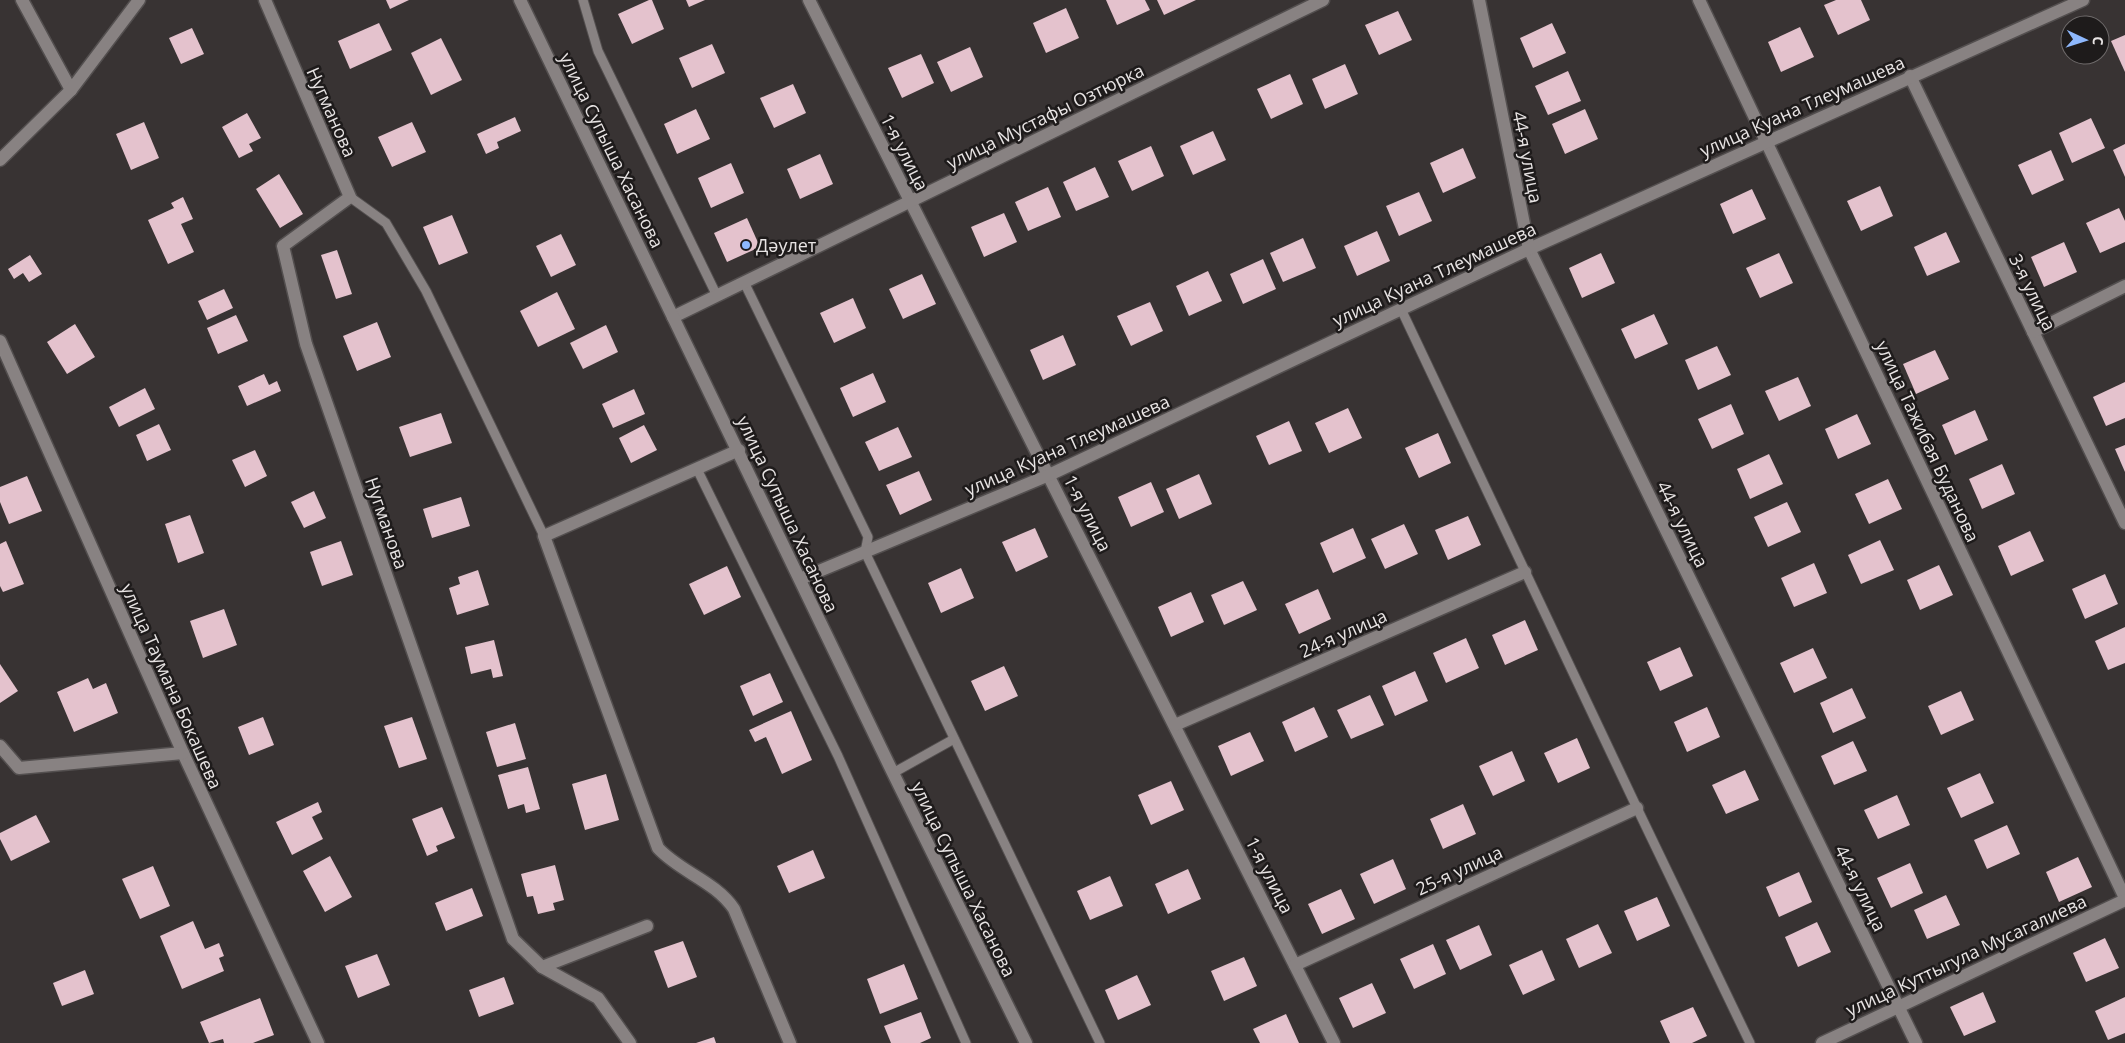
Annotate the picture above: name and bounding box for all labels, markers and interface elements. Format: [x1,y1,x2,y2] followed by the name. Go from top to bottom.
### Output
[2060,15,2110,65] north arrow
[2089,36,2108,46] text: С
[554,48,670,252] street label: улица Супыша Хасанова
[1696,50,1908,162] street label: улица Куана Тлеумашева
[942,58,1148,174] street label: улица Мустафы Озтюрка
[302,63,362,161] street label: Нугманова
[1507,109,1549,205] street label: 44-я улица
[876,110,934,194] street label: 1-я улица
[1328,216,1540,332] street label: улица Куана Тлеумашева
[756,233,817,257] place label: Дәулет
[740,239,752,251] marker: Дәулет
[2004,250,2062,334] street label: 3-я улица
[1871,336,1985,546] street label: улица Тажибая Буданова
[961,389,1173,501] street label: улица Куана Тлеумашева
[732,412,844,616] street label: улица Супыша Хасанова
[1059,471,1117,555] street label: 1-я улица
[360,474,414,572] street label: Нугманова
[1652,477,1714,571] street label: 44-я улица
[116,579,228,793] street label: улица Таумана Бокашева
[1296,603,1390,663] street label: 24-я улица
[906,777,1022,981] street label: улица Супыша Хасанова
[1241,833,1299,917] street label: 1-я улица
[1412,839,1506,901] street label: 25-я улица
[1830,841,1892,935] street label: 44-я улица
[1842,889,2090,1021] street label: улица Куттыгула Мусагалиева

